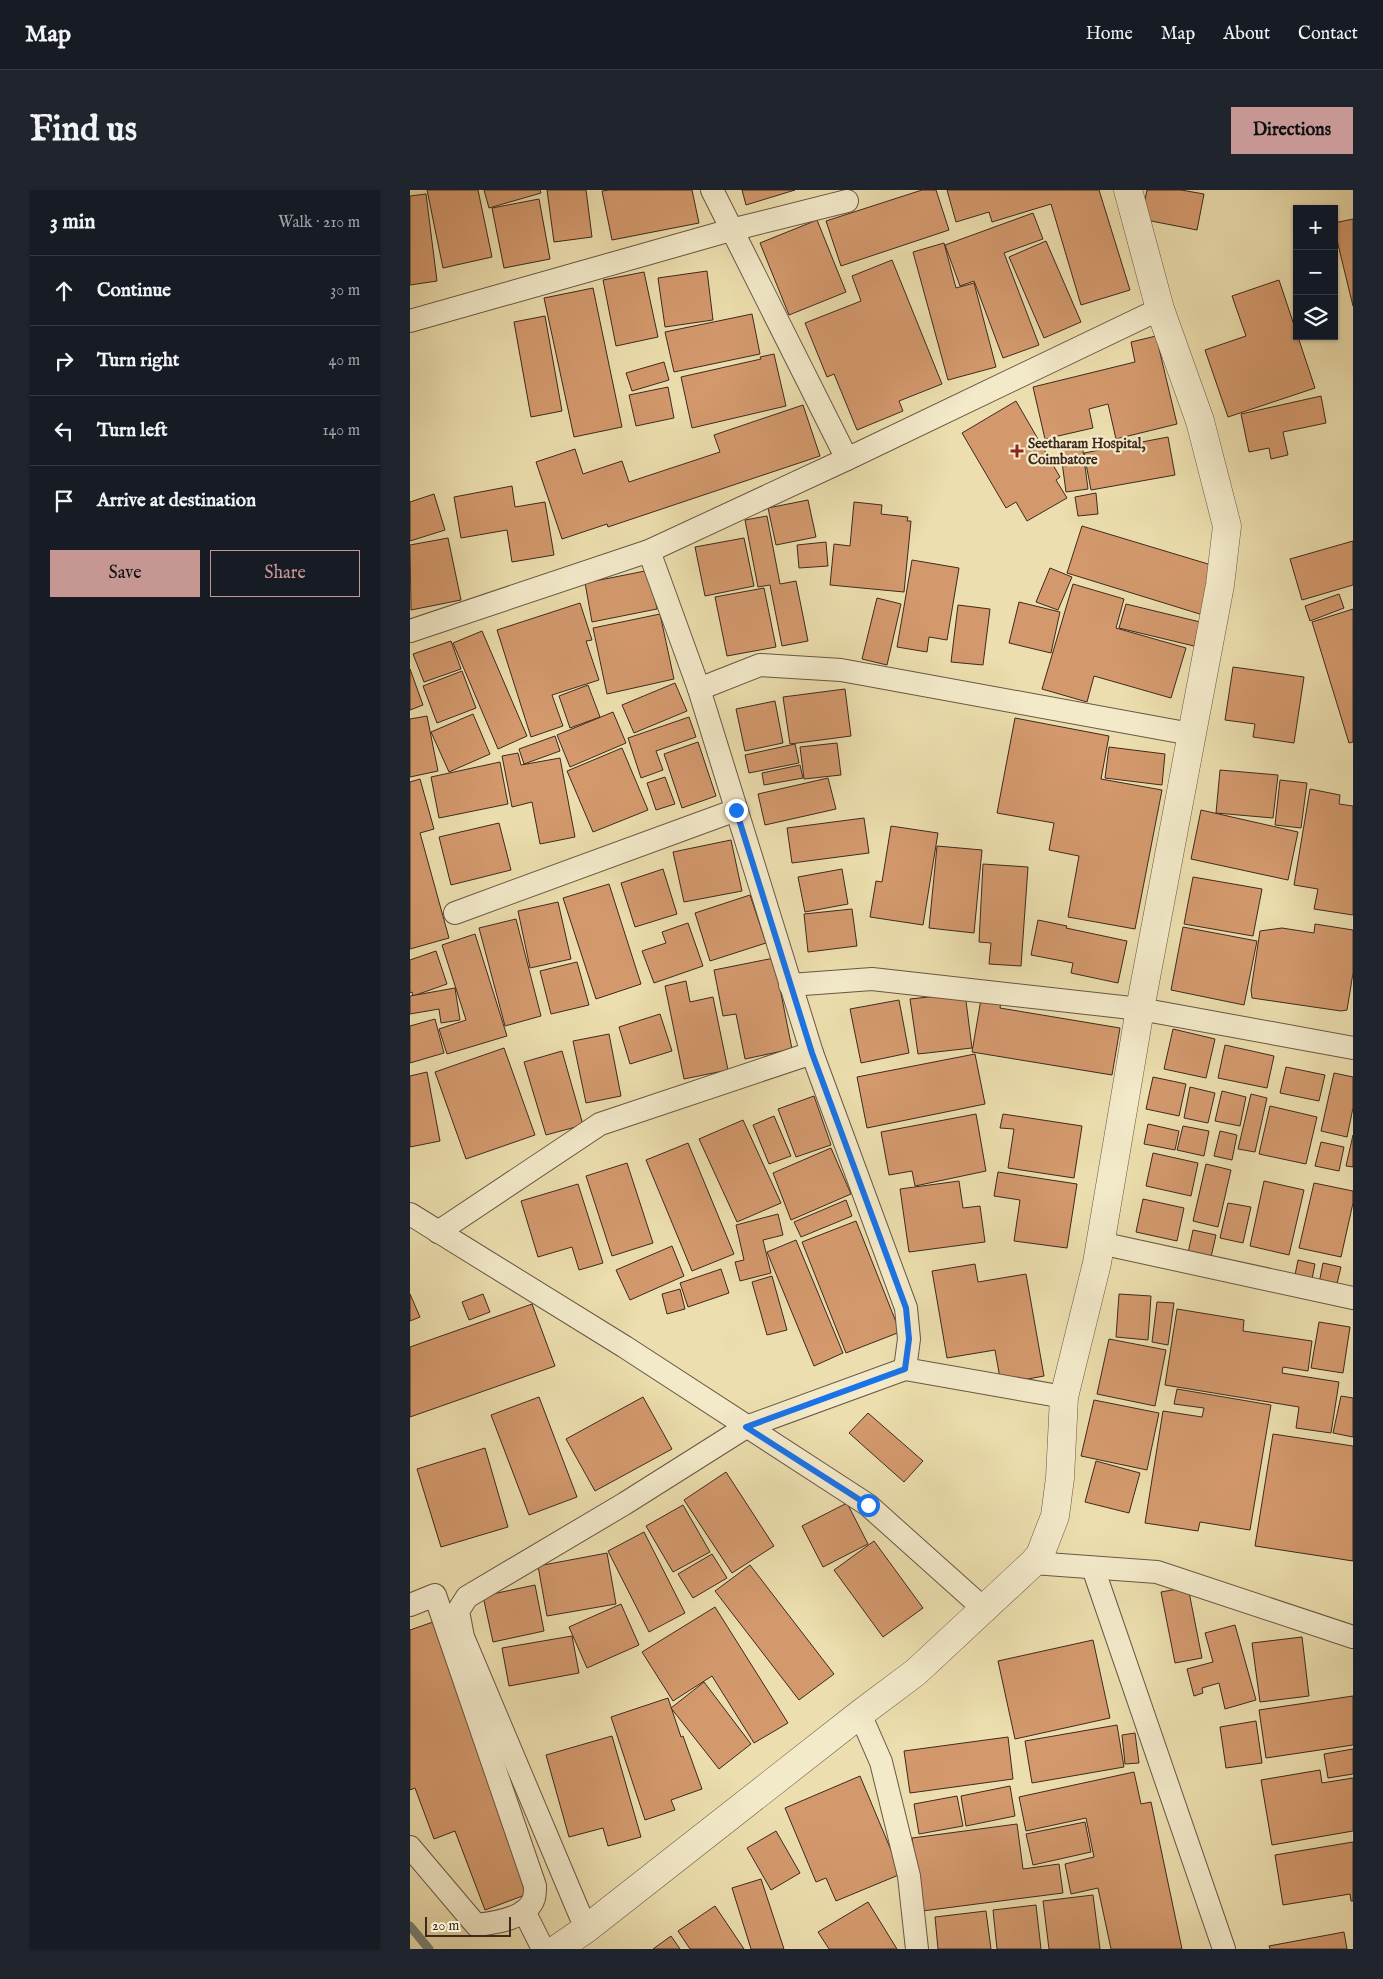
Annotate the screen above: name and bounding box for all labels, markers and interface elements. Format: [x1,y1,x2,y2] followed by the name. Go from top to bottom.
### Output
[25,19,71,50] text: Map
[1086,23,1133,46] text: Home
[1161,23,1195,46] text: Map
[1223,23,1270,46] text: About
[1298,23,1358,46] text: Contact
[1231,107,1353,154] button: Directions
[30,108,137,153] text: Find us
[1293,205,1338,340] map controls
[1293,205,1338,250] button: +
[50,209,95,236] text: 3 min
[278,213,360,233] text: Walk · 210 m
[1293,250,1338,295] button: −
[50,277,78,305] icon: ahead
[97,279,171,303] text: Continue
[330,281,360,301] text: 30 m
[1293,295,1338,340] button: layers
[50,347,78,375] icon: right
[97,349,179,373] text: Turn right
[328,351,360,371] text: 40 m
[50,417,78,445] icon: left
[97,419,168,443] text: Turn left
[322,421,360,441] text: 140 m
[1028,435,1146,469] place label: Seetharam Hospital, Coimbatore
[1010,444,1024,458] marker: Seetharam Hospital, Coimbatore
[50,487,78,515] icon: arrive
[97,489,256,513] text: Arrive at destination
[50,550,200,597] button: Save
[210,550,360,597] button: Share
[725,799,748,822] route end
[857,1494,880,1517] route start
[425,1914,511,1937] scale bar
[432,1917,459,1935] text: 20 m

